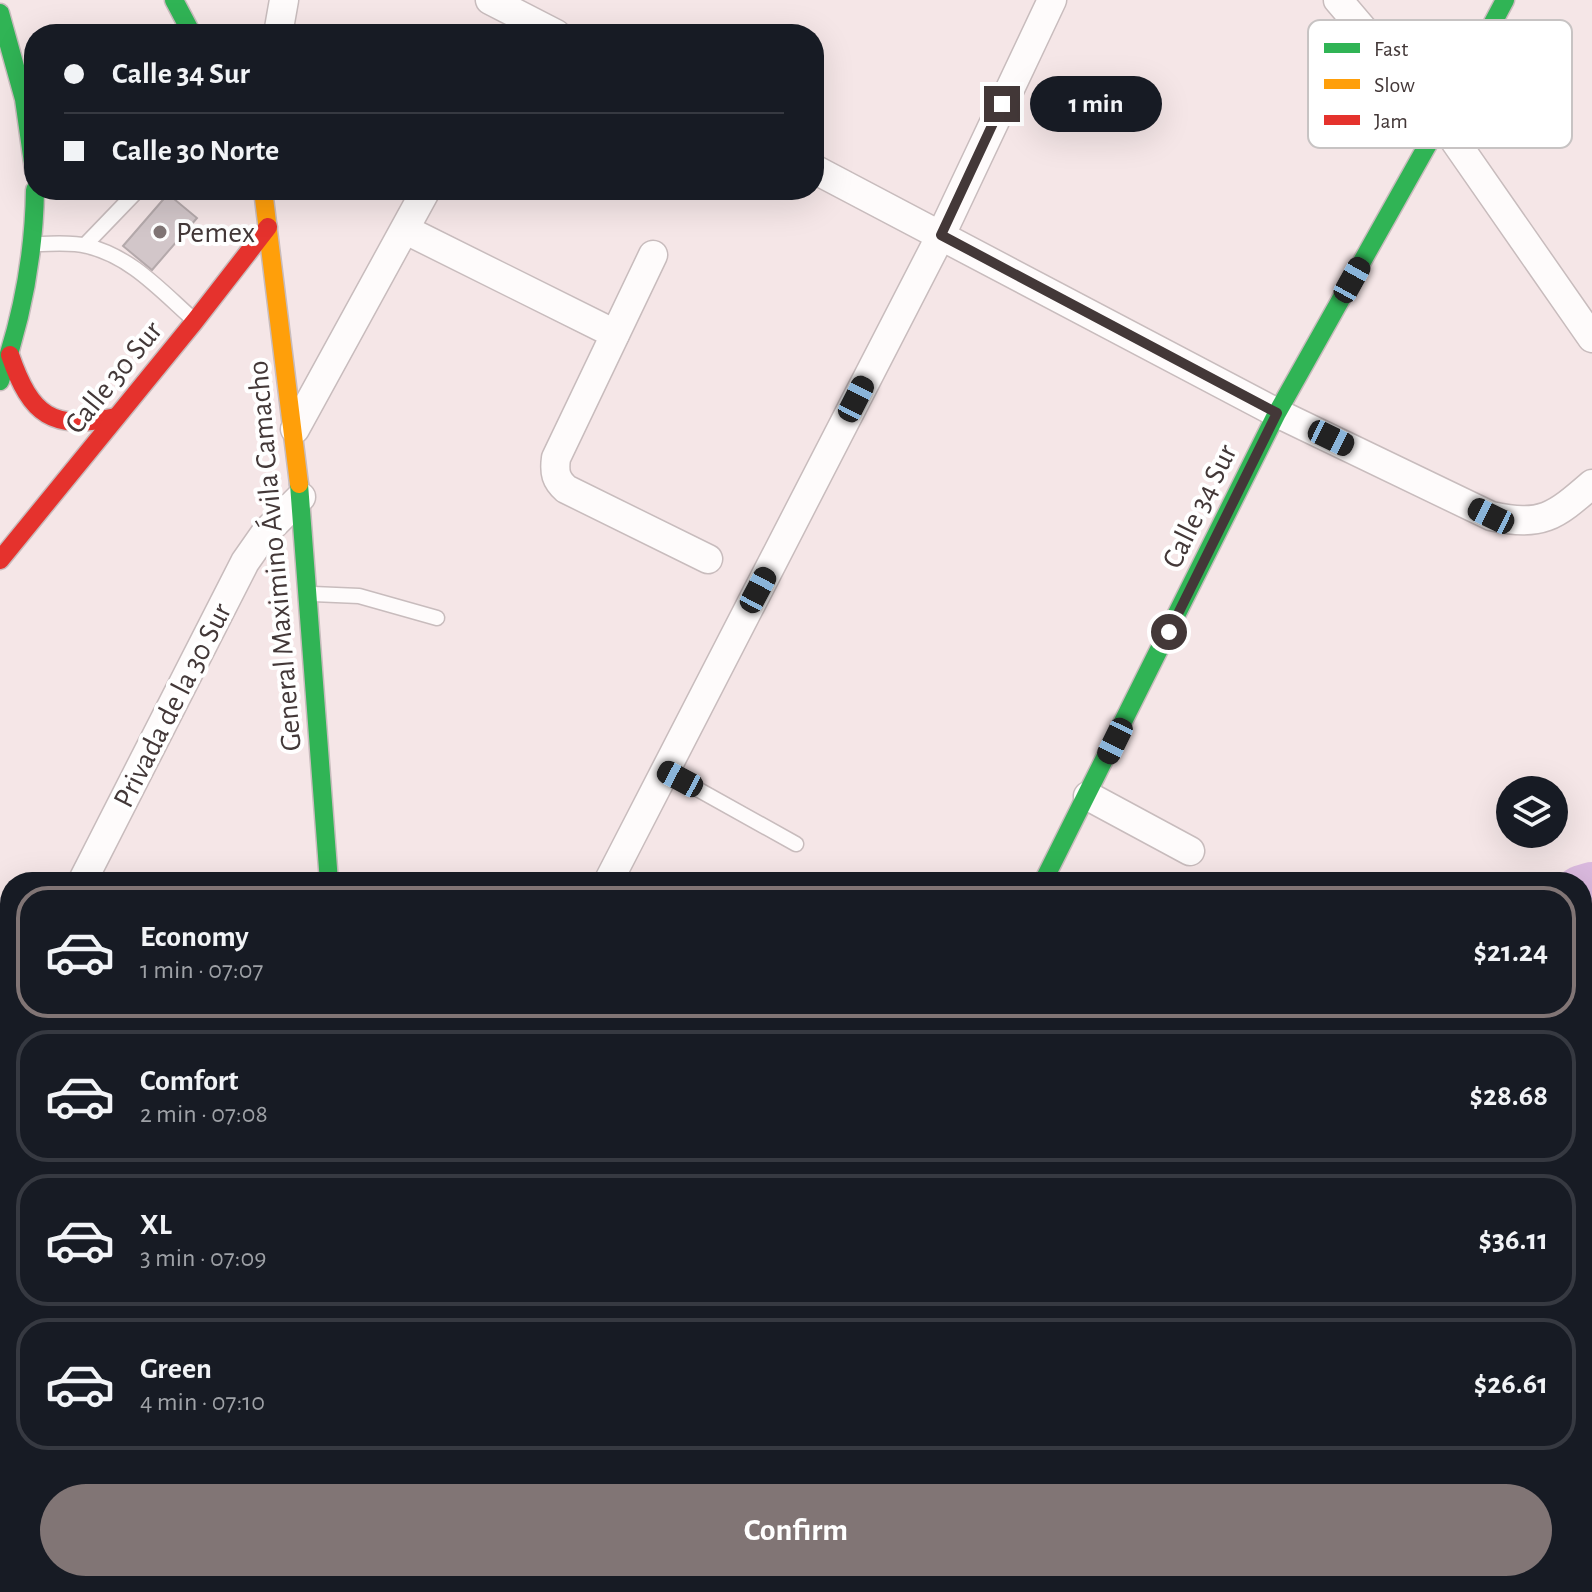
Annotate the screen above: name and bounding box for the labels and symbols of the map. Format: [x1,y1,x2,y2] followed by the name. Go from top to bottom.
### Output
[1308,20,1572,148] legend
[1374,38,1408,60] text: Fast
[1374,74,1415,96] text: Slow
[1030,76,1162,132] callout: 1 min
[984,86,1020,122] route end
[1374,110,1408,132] text: Jam
[176,218,255,248] place label: Pemex
[151,223,169,241] marker: Pemex
[1330,253,1374,307] car
[60,315,168,440] street label: Calle 30 Sur
[241,359,307,753] street label: General Maximino Ávila Camacho
[834,372,878,426] car
[1304,417,1358,459] car
[1157,440,1243,573] street label: Calle 34 Sur
[1464,495,1518,537] car
[736,563,780,617] car
[108,598,237,813] street label: Privada de la 30 Sur
[1151,614,1187,650] route start
[1094,714,1136,768] car
[653,757,707,801] car

